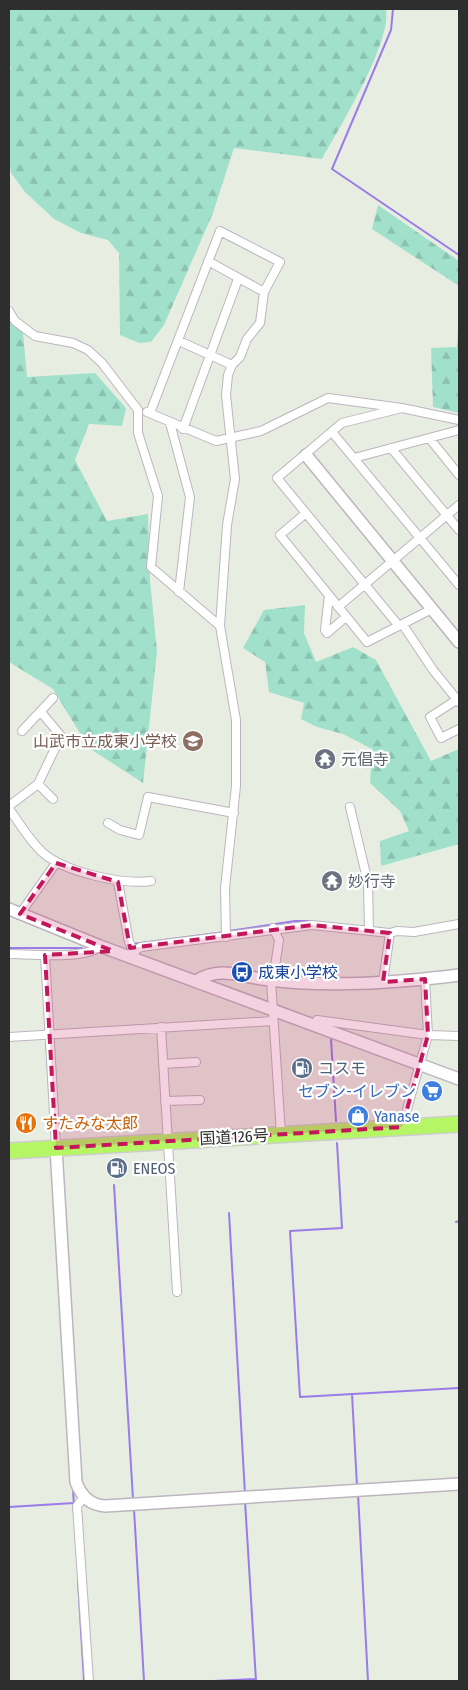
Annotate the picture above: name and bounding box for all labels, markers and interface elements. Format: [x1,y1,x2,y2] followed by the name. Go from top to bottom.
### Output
[181,729,205,753] school or university icon: 山武市立成東小学校
[33,732,177,751] place label: 山武市立成東小学校
[313,747,337,771] temple icon: 元倡寺
[341,750,389,769] place label: 元倡寺
[320,869,344,893] temple icon: 妙行寺
[348,872,396,891] place label: 妙行寺
[230,960,254,984] bus stop icon: 成東小学校
[258,963,338,982] place label: 成東小学校
[290,1056,314,1080] fuel station icon: コスモ
[318,1059,366,1078] place label: コスモ
[420,1079,444,1103] supermarket icon: セブン-イレブン
[298,1082,416,1101] place label: セブン-イレブン
[346,1104,370,1128] shop icon: Yanase
[374,1107,420,1126] place label: Yanase
[14,1111,38,1135] restaurant icon: すたみな太郎
[42,1114,138,1133] place label: すたみな太郎
[199,1126,269,1148] street label: 国道126号
[105,1156,129,1180] fuel station icon: ENEOS
[133,1159,176,1178] place label: ENEOS

